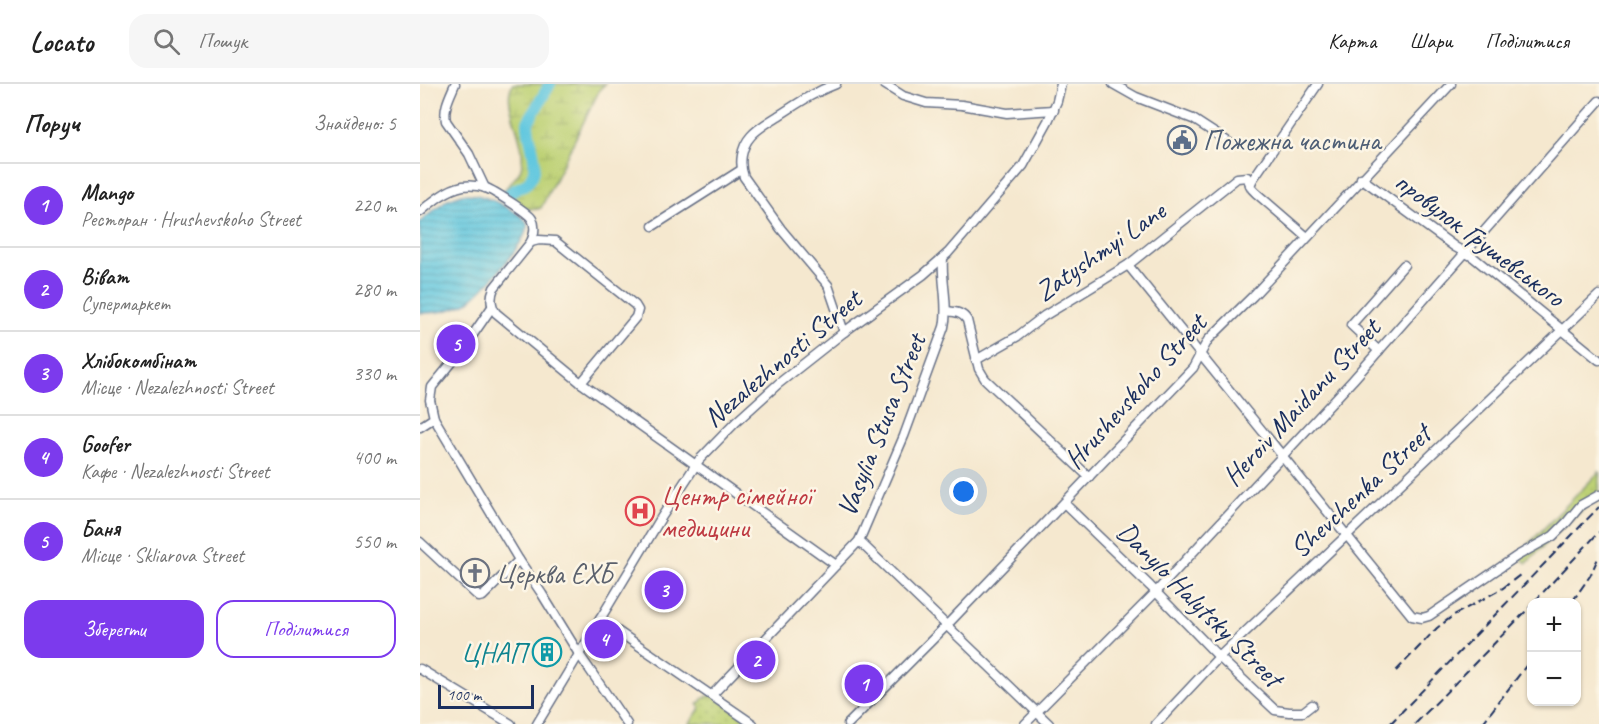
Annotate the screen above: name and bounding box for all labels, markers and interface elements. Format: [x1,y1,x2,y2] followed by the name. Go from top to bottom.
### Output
[129,14,549,68] search box
[30,24,93,59] text: Locato
[150,25,183,58] icon: search
[198,27,247,55] text: Пошук
[1328,28,1376,54] text: Карта
[1409,28,1453,54] text: Шари
[1486,28,1569,54] text: Поділитися
[24,107,80,140] text: Поруч
[314,111,396,136] text: Знайдено: 5
[1203,123,1383,158] place label: Пожежна частина
[1166,124,1198,156] public building icon: Пожежна частина
[1388,164,1574,316] street label: провулок Грушевського
[81,179,133,207] text: Mango
[1028,192,1174,309] street label: Zatyshmyi Lane
[39,193,48,218] text: 1
[353,193,396,218] text: 220 m
[81,207,301,232] text: Ресторан · Hrushevskoho Street
[81,263,129,291] text: Віват
[39,277,48,302] text: 2
[353,277,396,302] text: 280 m
[696,280,870,434] street label: Nezalezhnosti Street
[81,291,170,316] text: Супермаркет
[1056,304,1216,476] street label: Hrushevskoho Street
[1215,309,1389,493] street label: Heroiv Maidanu Street
[436,322,476,366] pin: 5
[829,326,935,521] street label: Vasylia Stusa Street
[81,347,196,375] text: Хлібокомбінат
[39,361,48,386] text: 3
[353,361,396,386] text: 330 m
[81,375,274,400] text: Місце · Nezalezhnosti Street
[1282,414,1441,565] street label: Shevchenka Street
[81,431,130,459] text: Goofer
[39,445,48,470] text: 4
[353,445,396,470] text: 400 m
[81,459,269,484] text: Кафе · Nezalezhnosti Street
[949,477,978,506] your location
[661,478,816,545] place label: Центр сімейної медицини
[624,495,656,527] hospital icon: Центр сімейної медицини
[1110,514,1293,697] street label: Danylo Halytsky Street
[81,515,120,543] text: Баня
[39,529,48,554] text: 5
[353,529,396,554] text: 550 m
[81,543,244,568] text: Місце · Skliarova Street
[496,556,619,591] place label: Церква ЄХБ
[459,557,491,589] church icon: Церква ЄХБ
[644,568,684,612] pin: 3
[1527,598,1581,706] map controls
[1527,598,1581,652] button: +
[24,600,204,658] button: Зберегти
[216,600,396,658] button: Поділитися
[584,616,624,662] pin: 4
[461,635,531,670] place label: ЦНАП
[531,636,563,668] building icon: ЦНАП
[736,638,776,682] pin: 2
[1527,652,1581,706] button: −
[844,662,884,706] pin: 1
[438,682,534,710] scale bar
[447,685,481,705] text: 100 m

